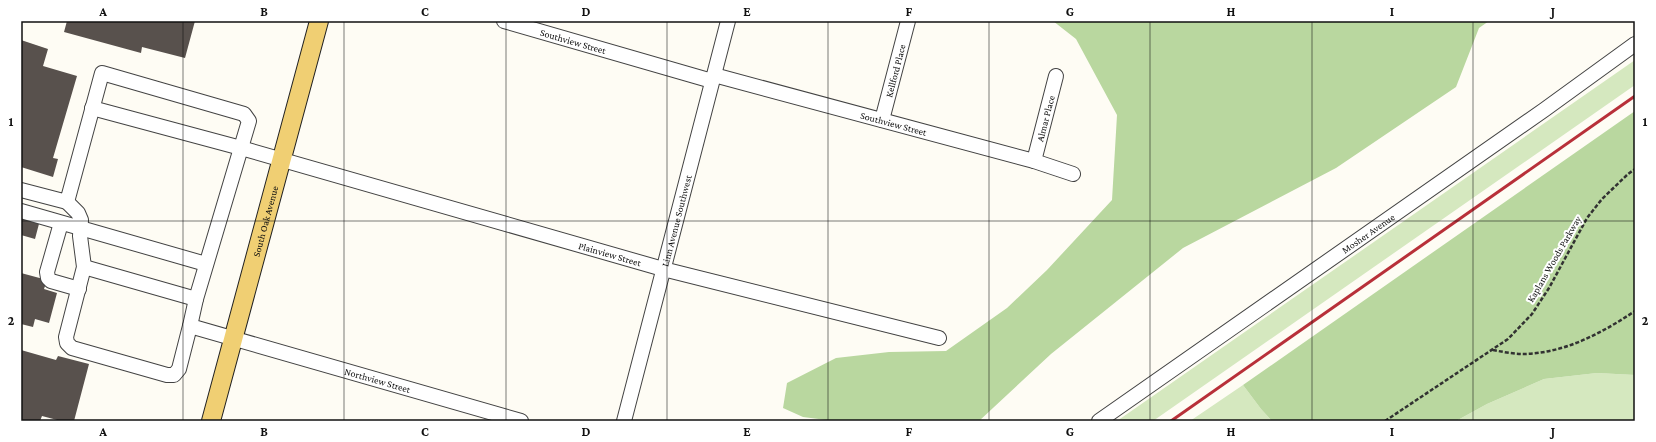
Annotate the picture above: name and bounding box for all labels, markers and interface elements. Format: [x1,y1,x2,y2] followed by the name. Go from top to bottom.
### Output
[98,4,107,19] text: A
[260,4,268,19] text: B
[421,4,429,19] text: C
[582,4,591,19] text: D
[743,4,751,19] text: E
[906,4,913,19] text: F
[1066,4,1074,19] text: G
[1227,4,1236,19] text: H
[1390,4,1394,19] text: I
[1549,4,1555,19] text: J
[539,26,608,56] street label: Southview Street
[883,42,907,98] street label: Kellford Place
[1034,94,1056,143] street label: Almar Place
[859,109,929,138] street label: Southview Street
[9,114,14,129] text: 1
[1643,114,1648,129] text: 1
[659,173,693,268] street label: Linn Avenue Southwest
[250,184,280,258] street label: South Oak Avenue
[1339,211,1397,255] street label: Mosher Avenue
[1525,214,1583,304] street label: Kaplans Woods Parkway
[577,240,643,268] street label: Plainview Street
[8,313,15,328] text: 2
[1642,313,1649,328] text: 2
[343,365,412,395] street label: Northview Street
[98,424,107,439] text: A
[260,424,268,439] text: B
[421,424,429,439] text: C
[582,424,591,439] text: D
[743,424,751,439] text: E
[906,424,913,439] text: F
[1066,424,1074,439] text: G
[1227,424,1236,439] text: H
[1390,424,1394,439] text: I
[1549,424,1555,439] text: J

